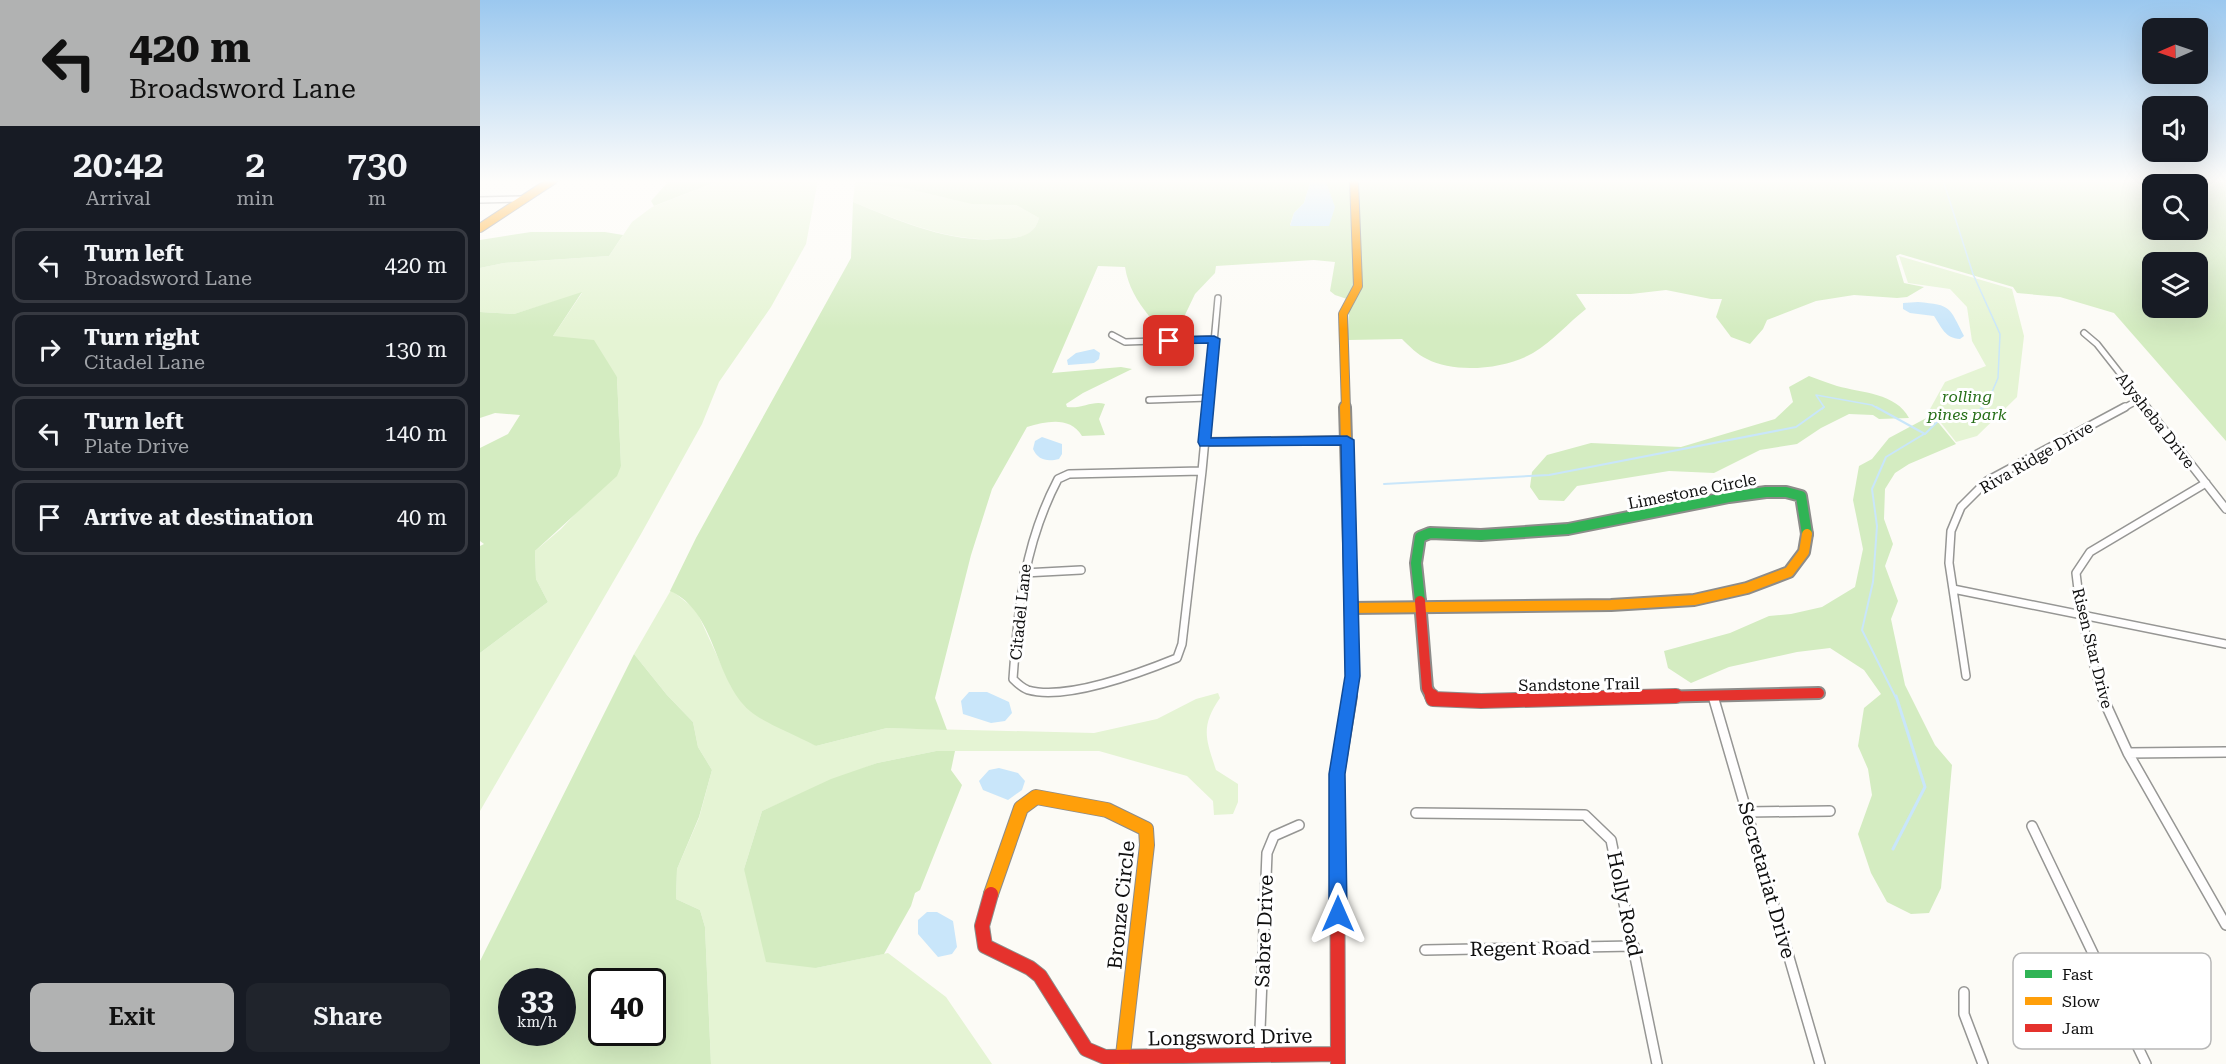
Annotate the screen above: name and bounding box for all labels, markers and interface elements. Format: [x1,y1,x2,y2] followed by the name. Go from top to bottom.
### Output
[2142,18,2208,84] north arrow
[2142,18,2208,318] map controls
[129,23,251,72] text: 420 m
[30,24,108,102] icon: left
[129,73,356,105] text: Broadsword Lane
[2142,96,2208,162] button: sound
[73,144,164,186] text: 20:42
[245,144,265,186] text: 2
[347,144,407,186] text: 730
[2142,174,2208,240] button: search
[86,186,151,210] text: Arrival
[237,186,274,210] text: min
[368,186,386,210] text: m
[84,241,184,266] text: Turn left
[33,249,66,282] icon: left
[2142,252,2208,318] button: layers
[384,253,447,278] text: 420 m
[84,266,252,290] text: Broadsword Lane
[1143,315,1194,366] pin
[1152,324,1185,357] icon: arrive
[84,325,199,350] text: Turn right
[33,333,66,366] icon: right
[384,337,447,362] text: 130 m
[84,350,205,374] text: Citadel Lane
[2112,368,2199,472] street label: Alysheba Drive
[1927,387,2007,424] park label: rolling pines park
[84,409,184,434] text: Turn left
[33,417,66,450] icon: left
[1976,417,2096,498] street label: Riva Ridge Drive
[384,421,447,446] text: 140 m
[84,434,189,458] text: Plate Drive
[1626,470,1758,513] street label: Limestone Circle
[33,501,66,534] icon: arrive
[84,505,313,530] text: Arrive at destination
[397,505,447,530] text: 40 m
[1006,563,1035,661] street label: Citadel Lane
[2068,586,2117,711] street label: Risen Star Drive
[1518,674,1640,695] street label: Sandstone Trail
[1733,799,1801,961] street label: Secretariat Drive
[1102,839,1140,971] street label: Bronze Circle
[1602,849,1648,959] street label: Holly Road
[1250,874,1278,988] street label: Sabre Drive
[1306,882,1370,946] position arrow
[1469,935,1591,961] street label: Regent Road
[2013,953,2211,1049] legend
[2062,965,2093,984] text: Fast
[588,968,666,1046] speed limit sign: 40
[520,982,554,1017] text: 33
[30,983,234,1052] button: Exit
[246,983,450,1052] button: Share
[2062,992,2100,1011] text: Slow
[517,1013,557,1031] text: km/h
[2062,1019,2094,1038] text: Jam
[1147,1024,1313,1050] street label: Longsword Drive

